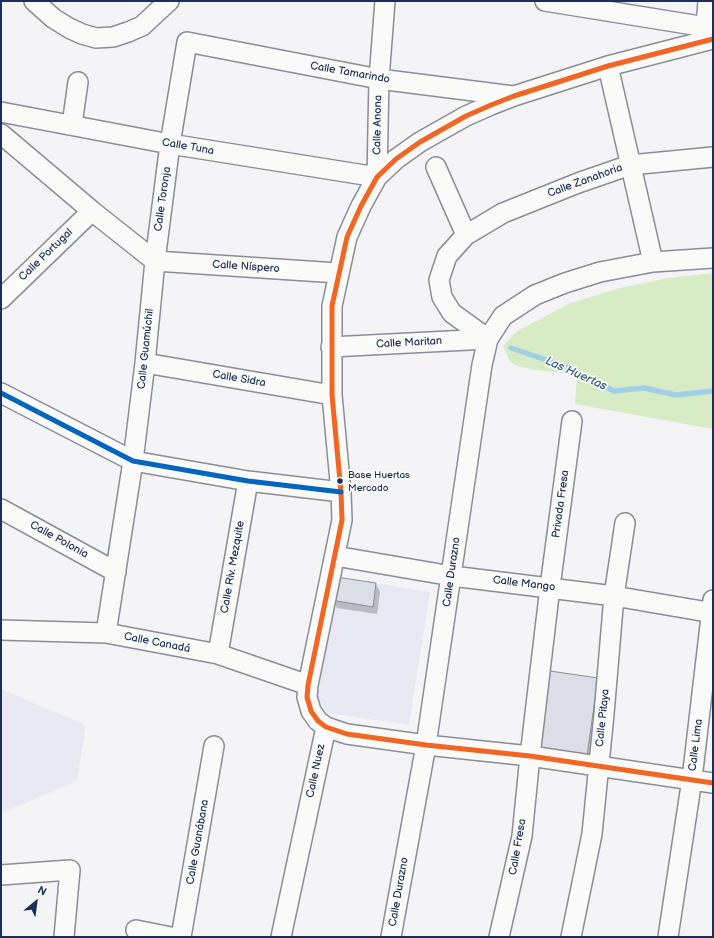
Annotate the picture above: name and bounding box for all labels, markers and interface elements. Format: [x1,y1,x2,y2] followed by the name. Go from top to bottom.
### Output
[309,59,391,87] street label: Calle Tamarindo
[371,95,385,155] street label: Calle Anona
[161,136,215,158] street label: Calle Tuna
[546,161,624,201] street label: Calle Zanahoria
[152,166,174,232] street label: Calle Toronja
[16,226,76,284] street label: Calle Portugal
[212,258,280,276] street label: Calle Níspero
[135,308,157,390] street label: Calle Guamúchil
[376,335,442,351] street label: Calle Maritan
[543,354,609,394] water label: Las Huertas
[211,368,267,390] street label: Calle Sidra
[348,469,410,492] place label: Base Huertas Mercado
[550,469,572,539] street label: Privada Fresa
[335,476,345,486] marker: Base Huertas Mercado
[27,519,91,561] street label: Calle Polonia
[218,520,248,614] street label: Calle Riv. Mezquite
[441,536,463,608] street label: Calle Durazno
[492,574,556,594] street label: Calle Mango
[123,630,191,656] street label: Calle Canadá
[593,688,613,748] street label: Calle Pitaya
[686,718,706,772] street label: Calle Lima
[304,743,328,799] street label: Calle Nuez
[184,798,212,886] street label: Calle Guanábana
[507,818,529,876] street label: Calle Fresa
[386,856,412,928] street label: Calle Durazno
[16,882,56,922] north arrow
[35,883,49,899] text: N

